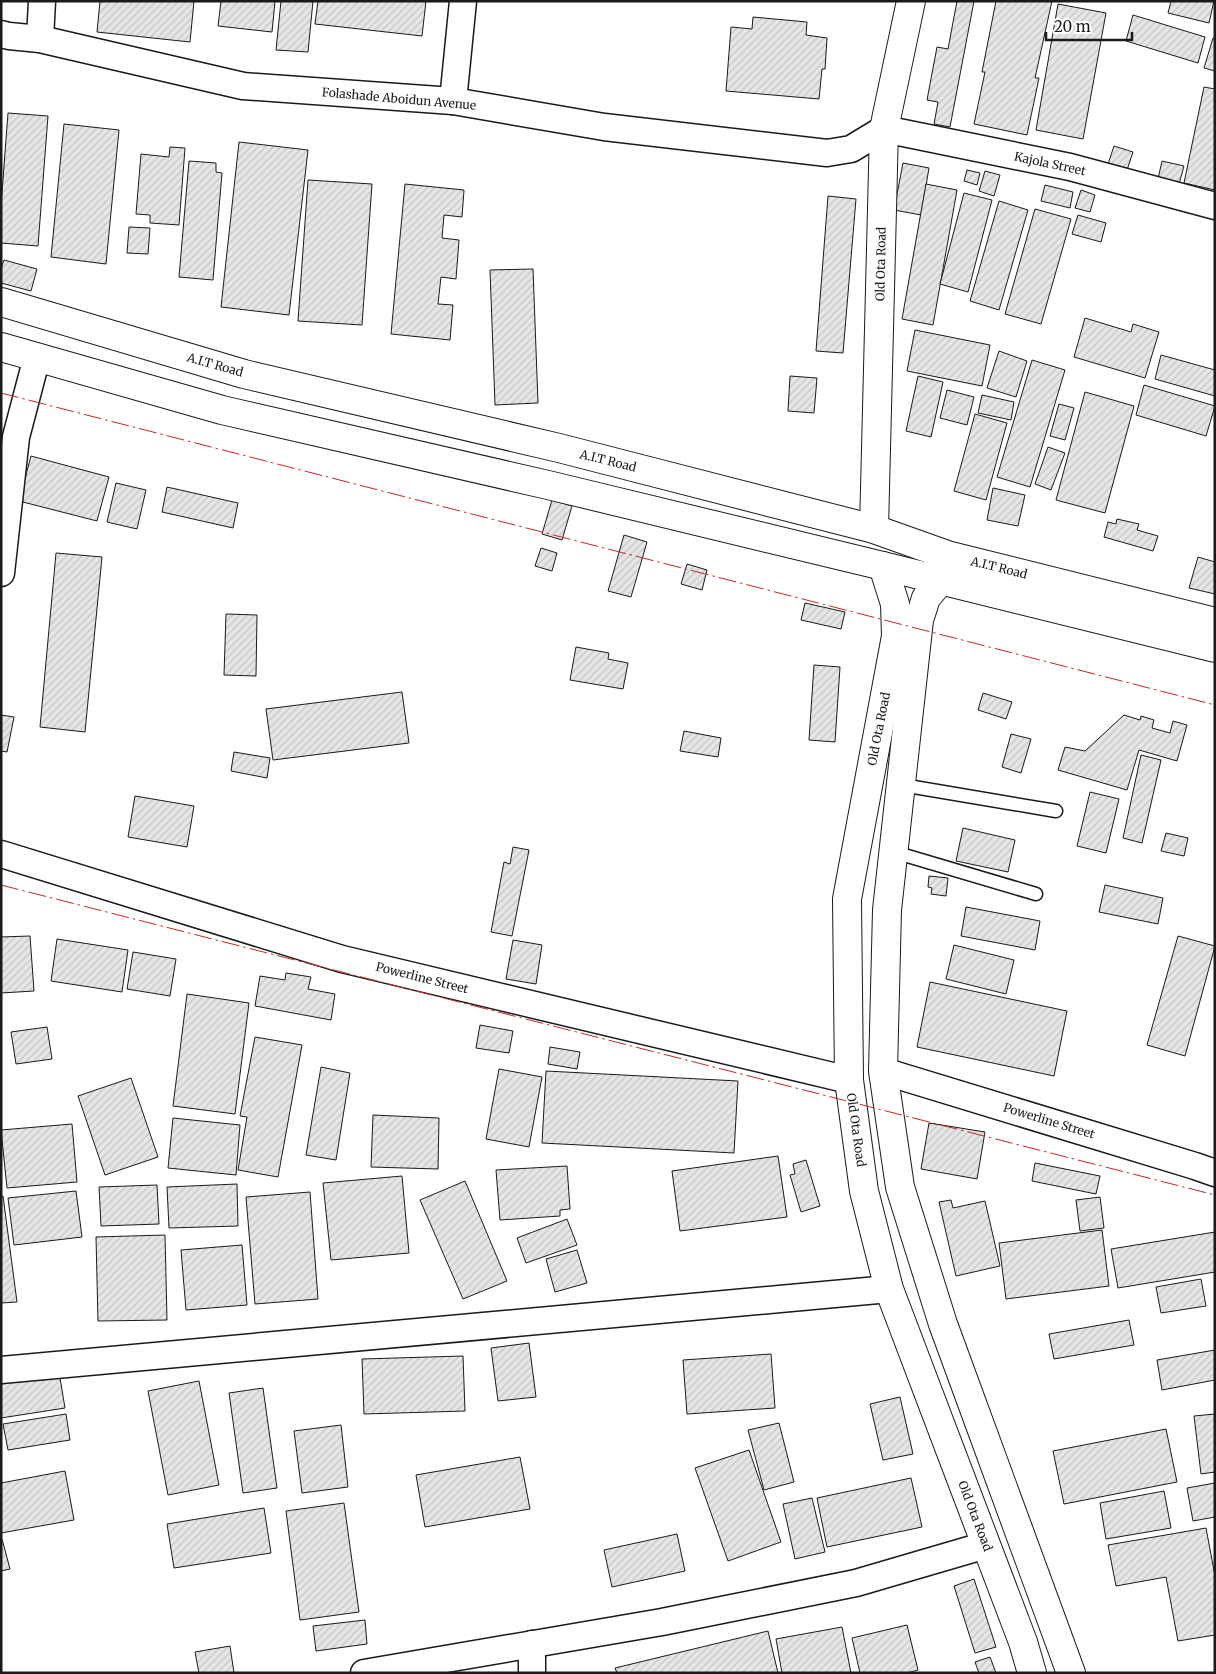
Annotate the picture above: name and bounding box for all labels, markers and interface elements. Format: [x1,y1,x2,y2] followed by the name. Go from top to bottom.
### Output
[1046,10,1132,42] scale bar
[1054,17,1091,36] text: 20 m
[321,84,477,113] street label: Folashade Aboidun Avenue
[1013,149,1088,178] street label: Kajola Street
[872,227,889,301] street label: Old Ota Road
[184,349,245,380] street label: A.I.T Road
[577,446,638,475] street label: A.I.T Road
[968,553,1029,582] street label: A.I.T Road
[864,691,893,767] street label: Old Ota Road
[374,959,470,996] street label: Powerline Street
[844,1092,869,1168] street label: Old Ota Road
[1002,1099,1097,1142] street label: Powerline Street
[955,1478,996,1553] street label: Old Ota Road

